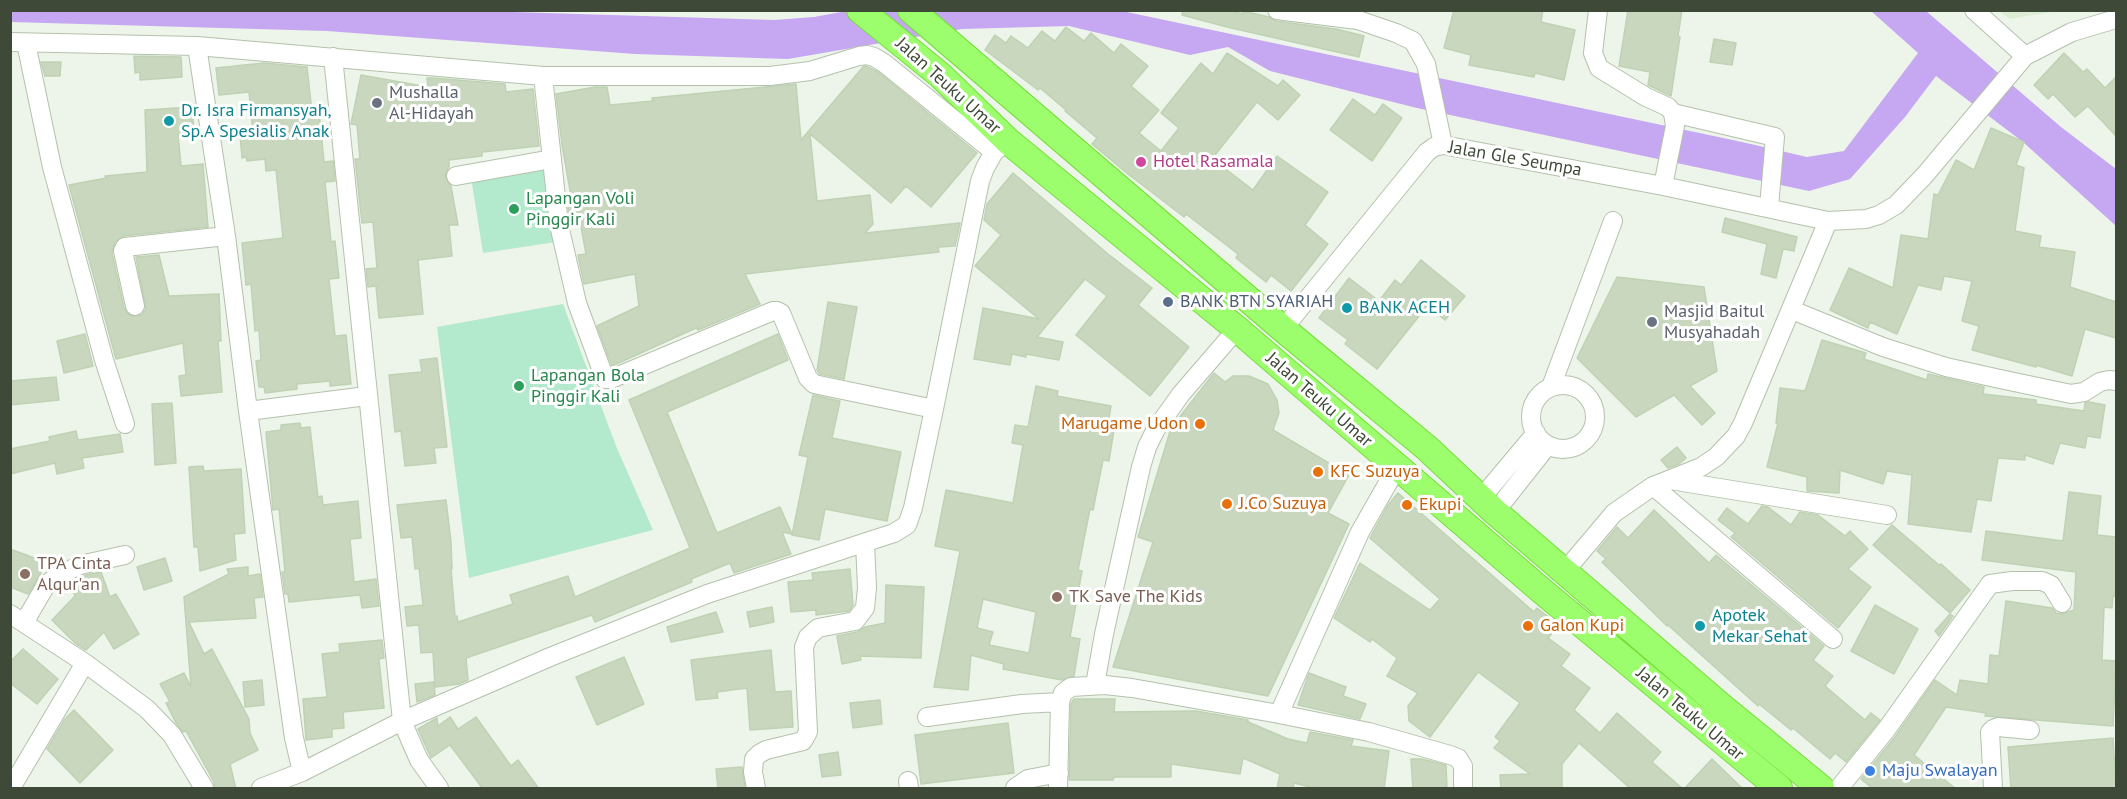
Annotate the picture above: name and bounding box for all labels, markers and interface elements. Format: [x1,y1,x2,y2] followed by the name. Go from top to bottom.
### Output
[891,33,1005,139] street label: Jalan Teuku Umar
[389,82,474,124] place label: Mushalla Al-Hidayah
[370,96,384,110] marker: Mushalla Al-Hidayah
[181,100,332,142] place label: Dr. Isra Firmansyah, Sp.A Spesialis Anak
[162,114,176,128] marker: Dr. Isra Firmansyah, Sp.A Spesialis Anak
[1447,137,1583,181] street label: Jalan Gle Seumpa
[1153,151,1274,173] place label: Hotel Rasamala
[1134,155,1148,169] marker: Hotel Rasamala
[526,188,635,230] place label: Lapangan Voli Pinggir Kali
[507,202,521,216] marker: Lapangan Voli Pinggir Kali
[1180,291,1333,313] place label: BANK BTN SYARIAH
[1161,295,1175,309] marker: BANK BTN SYARIAH
[1359,297,1450,319] place label: BANK ACEH
[1340,301,1354,315] marker: BANK ACEH
[1664,301,1764,344] place label: Masjid Baitul Musyahadah
[1645,315,1659,329] marker: Masjid Baitul Musyahadah
[1261,348,1377,452] street label: Jalan Teuku Umar
[531,365,645,407] place label: Lapangan Bola Pinggir Kali
[512,379,526,393] marker: Lapangan Bola Pinggir Kali
[1061,413,1188,435] place label: Marugame Udon
[1193,417,1207,431] marker: Marugame Udon
[1330,461,1420,483] place label: KFC Suzuya
[1311,465,1325,479] marker: KFC Suzuya
[1239,493,1327,515] place label: J.Co Suzuya
[1419,494,1462,516] place label: Ekupi
[1220,497,1234,511] marker: J.Co Suzuya
[1400,498,1414,512] marker: Ekupi
[37,553,111,596] place label: TPA Cinta Alqur'an
[18,567,32,581] marker: TPA Cinta Alqur'an
[1069,586,1203,608] place label: TK Save The Kids
[1050,590,1064,604] marker: TK Save The Kids
[1712,605,1807,648] place label: Apotek Mekar Sehat
[1540,615,1624,637] place label: Galon Kupi
[1521,619,1535,633] marker: Galon Kupi
[1693,619,1707,633] marker: Apotek Mekar Sehat
[1632,663,1748,765] street label: Jalan Teuku Umar
[1882,760,1998,782] place label: Maju Swalayan
[1863,764,1877,778] marker: Maju Swalayan

